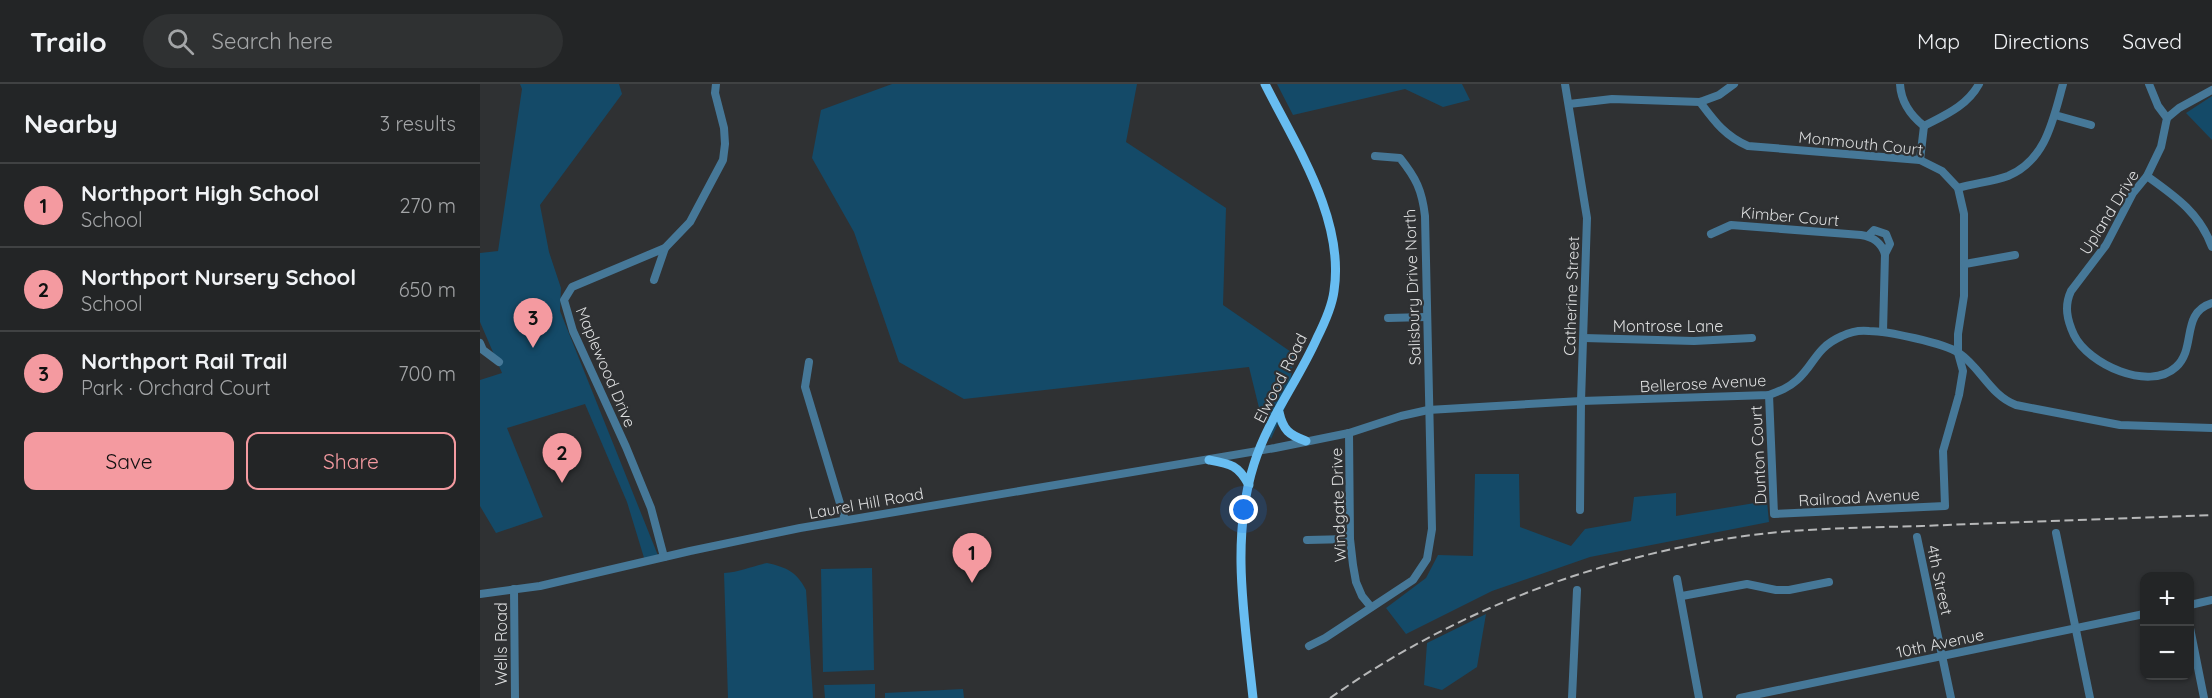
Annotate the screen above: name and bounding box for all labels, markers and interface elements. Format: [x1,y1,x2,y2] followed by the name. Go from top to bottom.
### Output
[143,14,563,68] search box
[30,24,107,59] text: Trailo
[164,25,197,58] icon: search
[212,27,333,55] text: Search here
[1917,28,1960,54] text: Map
[1993,28,2089,54] text: Directions
[2122,28,2182,54] text: Saved
[24,107,118,140] text: Nearby
[380,111,456,136] text: 3 results
[1798,127,1924,159] street label: Monmouth Court
[2075,166,2143,258] street label: Upland Drive
[81,179,320,207] text: Northport High School
[40,193,47,218] text: 1
[399,193,456,218] text: 270 m
[1740,202,1840,230] street label: Kimber Court
[81,207,143,232] text: School
[1399,208,1425,366] street label: Salisbury Drive North
[1559,236,1583,356] street label: Catherine Street
[81,263,356,291] text: Northport Nursery School
[38,277,49,302] text: 2
[399,277,456,302] text: 650 m
[81,291,143,316] text: School
[514,298,552,348] pin: 3
[572,304,640,430] street label: Maplewood Drive
[1613,316,1723,336] street label: Montrose Lane
[1249,330,1311,426] street label: Elwood Road
[81,347,288,375] text: Northport Rail Trail
[38,361,49,386] text: 3
[398,361,456,386] text: 700 m
[1639,370,1767,396] street label: Bellerose Avenue
[81,375,270,400] text: Park · Orchard Court
[1745,405,1771,505] street label: Dunton Court
[24,432,234,490] button: Save
[246,432,456,490] button: Share
[542,434,581,483] pin: 2
[1326,447,1350,563] street label: Windgate Drive
[807,483,925,523] street label: Laurel Hill Road
[1798,484,1920,510] street label: Railroad Avenue
[1229,495,1258,524] your location
[952,534,992,583] pin: 1
[1923,543,1957,617] street label: 4th Street
[2140,572,2194,680] map controls
[2140,572,2194,626] button: +
[491,602,511,686] street label: Wells Road
[1894,624,1986,662] street label: 10th Avenue
[2140,626,2194,680] button: −

